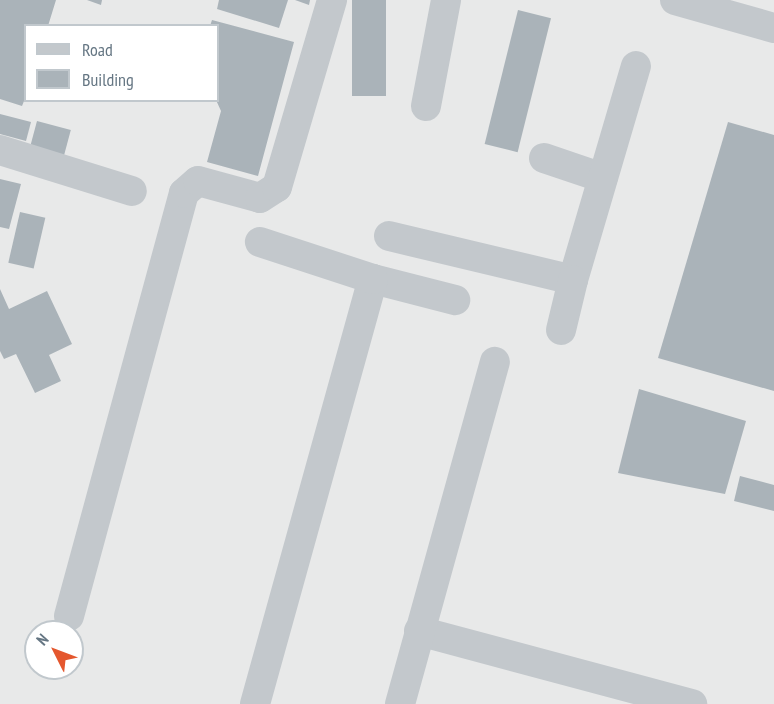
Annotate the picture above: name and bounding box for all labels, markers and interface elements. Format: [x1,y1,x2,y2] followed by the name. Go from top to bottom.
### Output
[24,24,219,102] legend
[82,38,113,61] text: Road
[82,68,134,91] text: Building
[24,620,84,680] north arrow
[32,629,52,649] text: N

